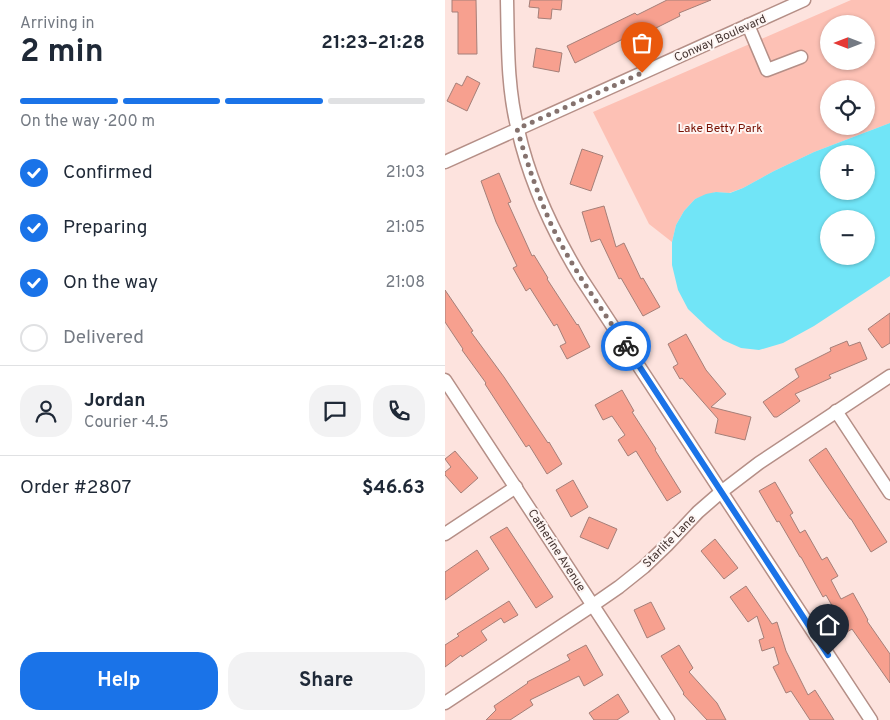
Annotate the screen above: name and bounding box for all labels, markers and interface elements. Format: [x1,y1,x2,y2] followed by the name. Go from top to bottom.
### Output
[672,11,769,66] street label: Conway Boulevard
[20,14,95,34] text: Arriving in
[820,15,875,70] north arrow
[820,15,875,265] map controls
[621,22,663,73] pin
[628,29,656,57] icon: bag
[321,31,425,55] text: 21:23–21:28
[20,33,104,73] text: 2 min
[820,80,875,135] button: locate
[20,112,155,132] text: On the way · 200 m
[677,121,763,137] park label: Lake Betty Park
[820,145,875,200] button: +
[20,159,48,187] icon: check
[63,161,153,185] text: Confirmed
[386,163,425,183] text: 21:03
[820,210,875,265] button: −
[20,214,48,242] icon: check
[63,216,147,240] text: Preparing
[385,218,425,238] text: 21:05
[20,269,48,297] icon: check
[63,271,158,295] text: On the way
[386,273,425,293] text: 21:08
[601,321,651,371] courier
[63,326,144,350] text: Delivered
[612,332,640,360] icon: bike
[20,385,72,437] button: person
[309,385,361,437] button: chat
[373,385,425,437] button: phone
[84,389,146,413] text: Jordan
[84,413,169,433] text: Courier · 4.5
[20,476,131,500] text: Order #2807
[362,476,425,500] text: $46.63
[524,506,589,595] street label: Catherine Avenue
[640,512,700,572] street label: Starlite Lane
[807,604,849,655] pin
[814,611,842,639] icon: home
[20,652,218,710] button: Help
[228,652,425,710] button: Share

